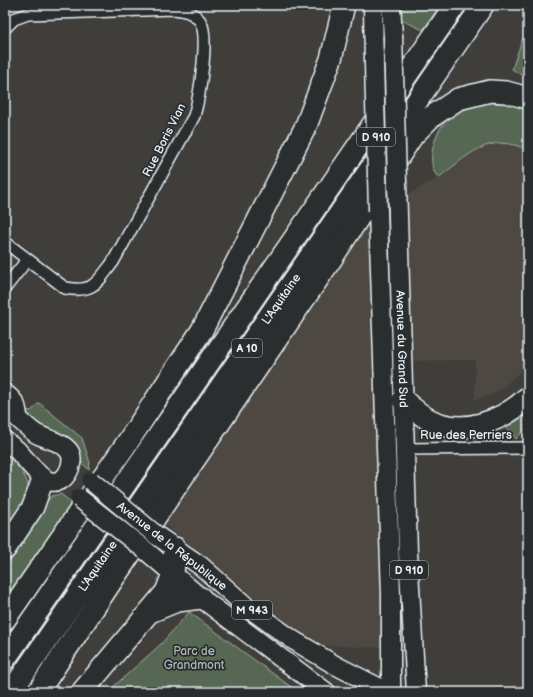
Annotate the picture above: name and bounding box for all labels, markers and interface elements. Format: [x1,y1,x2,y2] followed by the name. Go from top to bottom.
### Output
[140,101,189,179] street label: Rue Boris Vian
[357,128,395,146] road number: D 910
[259,271,304,327] street label: L'Aquitaine
[392,290,411,408] street label: Avenue du Grand Sud
[232,339,262,357] road number: A 10
[420,428,512,443] street label: Rue des Perriers
[114,499,230,594] street label: Avenue de la République
[75,538,121,594] street label: L'Aquitaine
[390,561,428,579] road number: D 910
[232,601,272,619] road number: M 943
[164,644,225,673] park label: Parc de Grandmont

